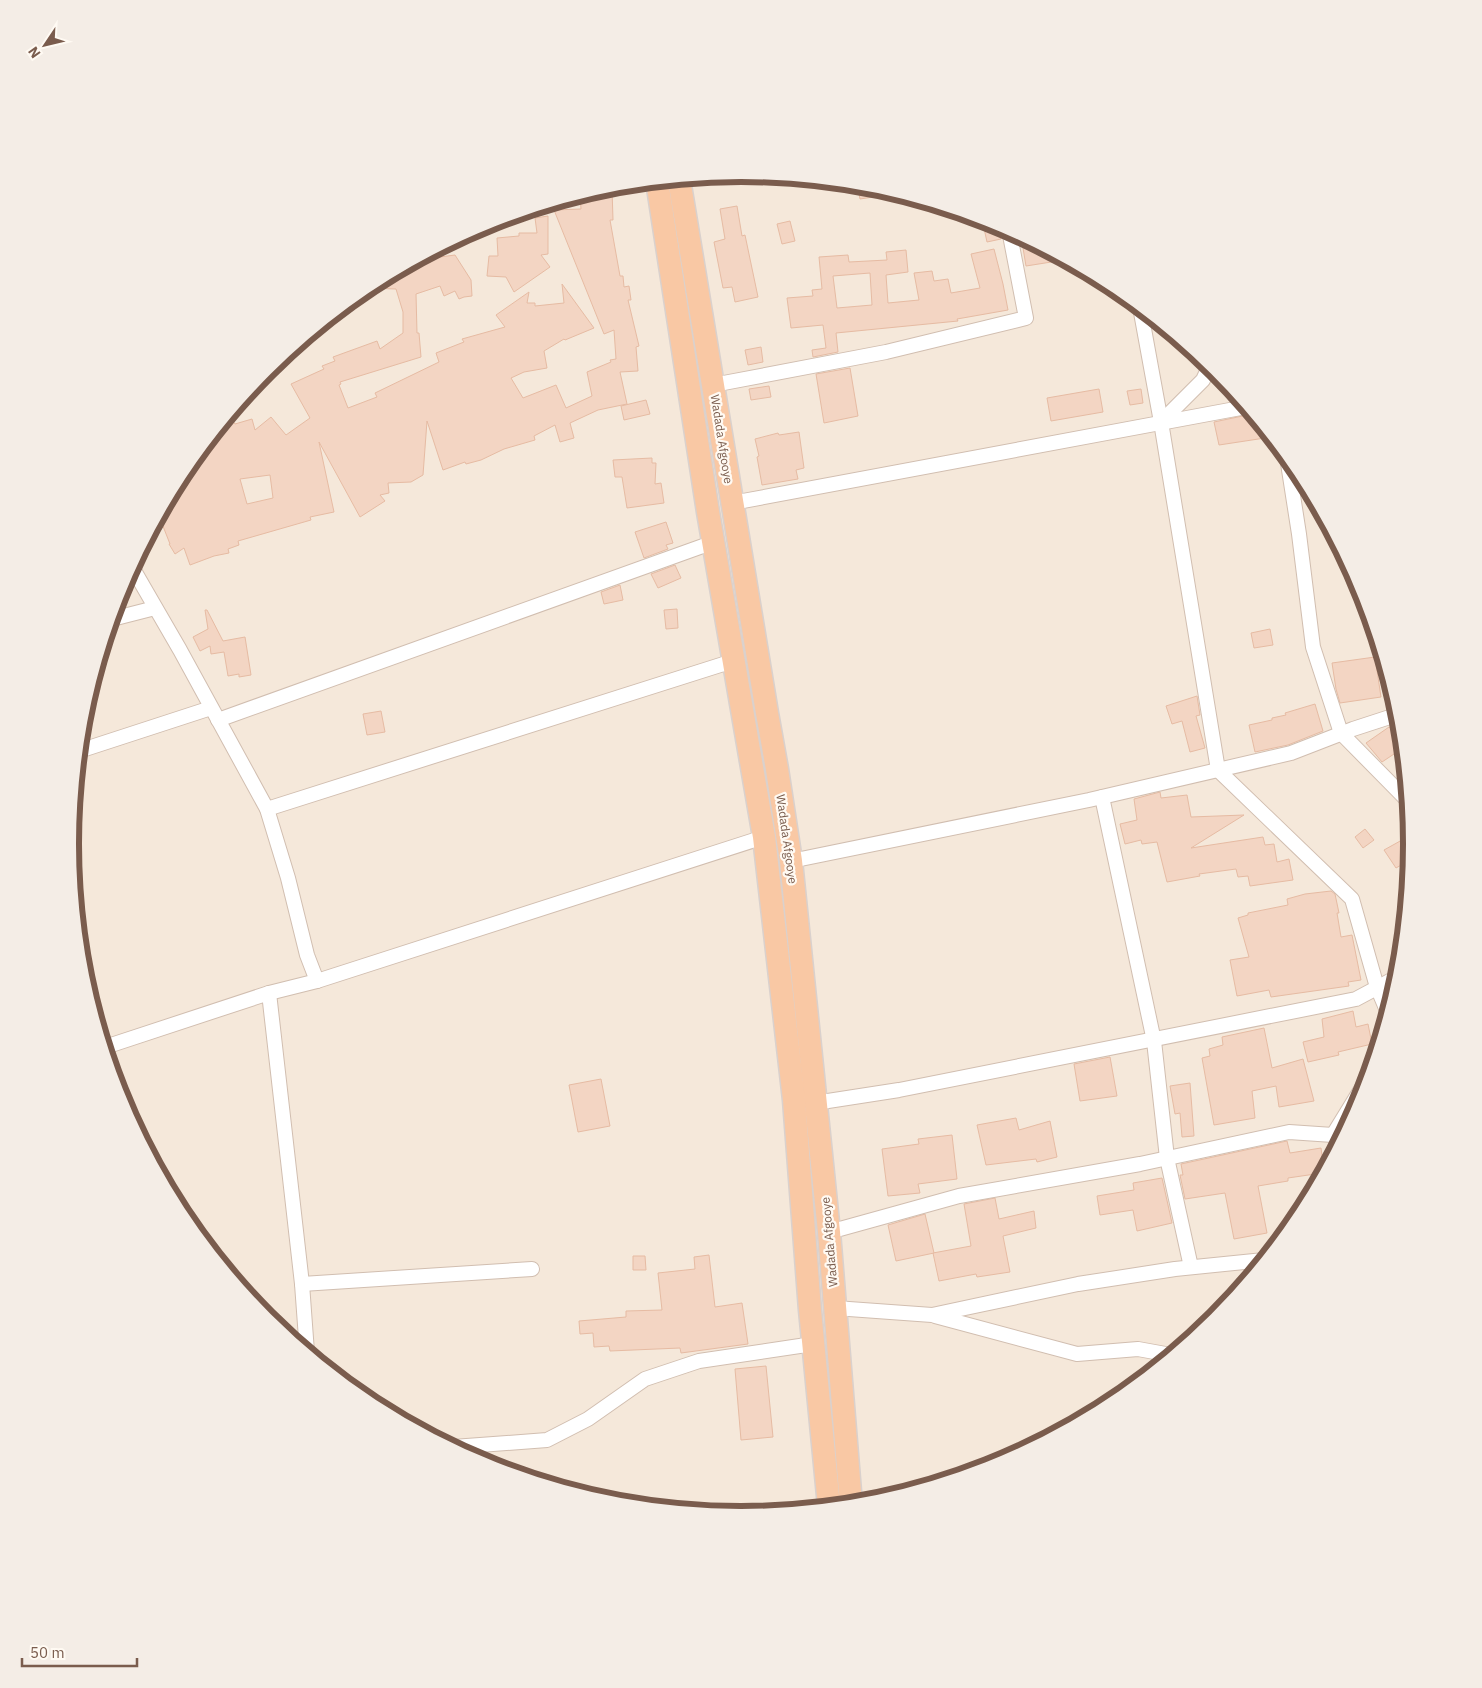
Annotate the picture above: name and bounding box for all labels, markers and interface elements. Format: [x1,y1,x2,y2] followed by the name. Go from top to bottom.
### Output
[20,20,70,70] north arrow
[24,43,45,62] text: N
[708,393,737,485] street label: Wadada Afgooye
[773,793,801,885] street label: Wadada Afgooye
[818,1196,840,1288] street label: Wadada Afgooye
[22,1636,138,1668] scale bar
[30,1643,65,1662] text: 50 m

